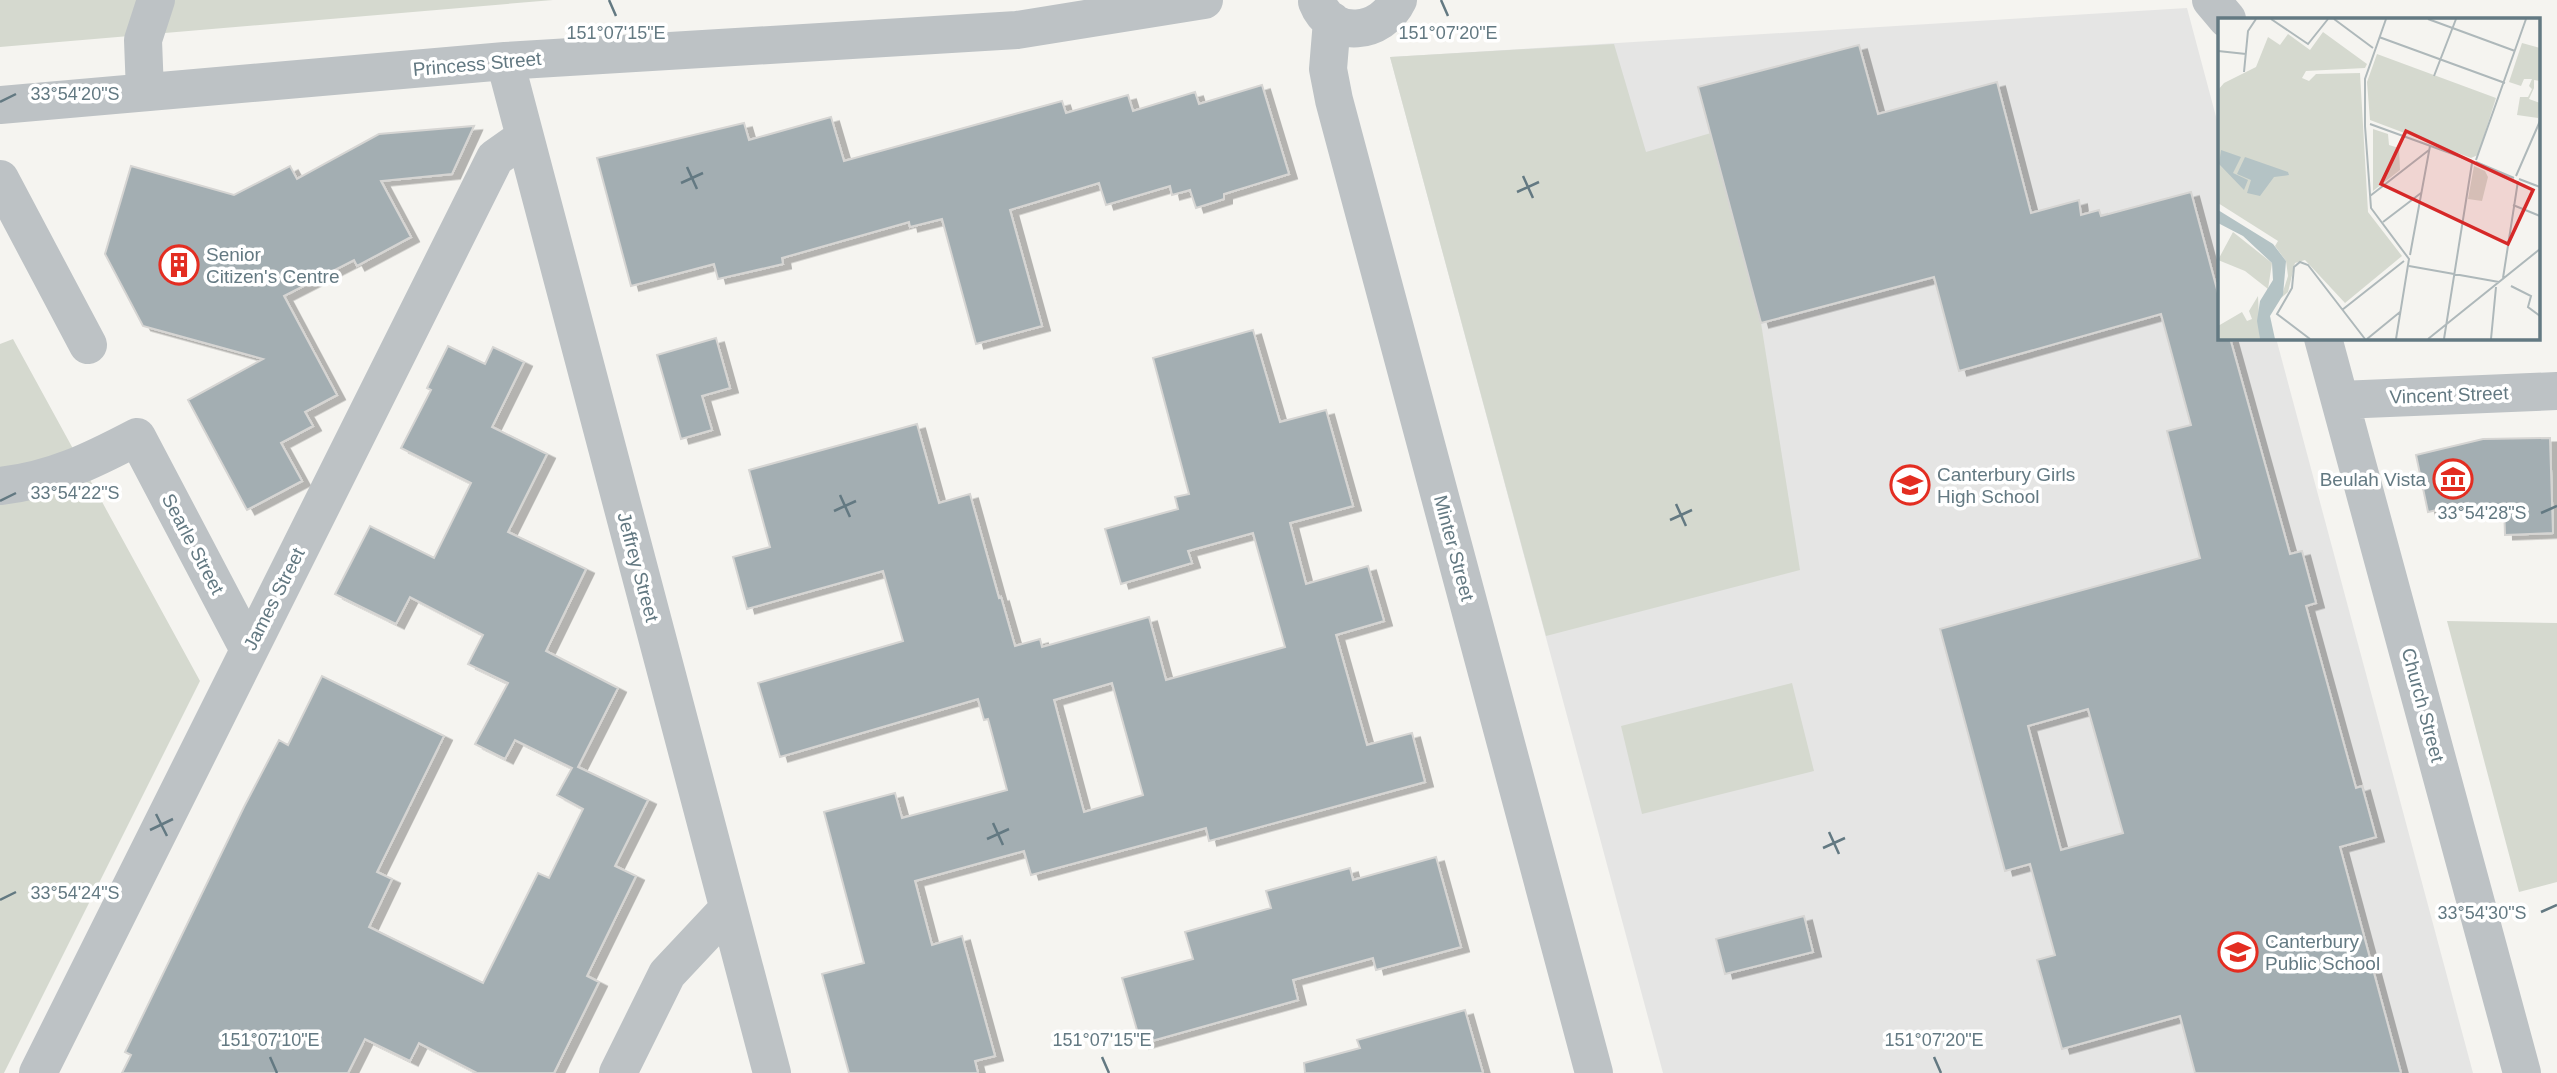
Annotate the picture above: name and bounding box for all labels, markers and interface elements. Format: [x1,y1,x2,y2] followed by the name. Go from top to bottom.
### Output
[2218,18,2540,340] inset map
[566,23,666,43] text: 151°07'15"E
[1398,23,1498,43] text: 151°07'20"E
[412,48,543,80] street label: Princess Street
[30,84,120,104] text: 33°54'20"S
[158,244,200,286] building icon: Senior Citizen's Centre
[206,244,340,287] place label: Senior Citizen's Centre
[2389,382,2510,408] street label: Vincent Street
[2432,458,2474,500] museum icon: Beulah Vista
[1889,464,1931,506] school or university icon: Canterbury Girls High School
[1937,464,2075,507] place label: Canterbury Girls High School
[2320,469,2426,490] place label: Beulah Vista
[30,483,120,503] text: 33°54'22"S
[158,490,229,599] street label: Searle Street
[1430,493,1478,604] street label: Minter Street
[2437,503,2527,523] text: 33°54'28"S
[613,510,663,625] street label: Jeffrey Street
[239,544,309,654] street label: James Street
[2398,646,2448,765] street label: Church Street
[30,883,120,903] text: 33°54'24"S
[2437,903,2527,923] text: 33°54'30"S
[2217,931,2259,973] school or university icon: Canterbury Public School
[2265,931,2380,974] place label: Canterbury Public School
[220,1030,320,1050] text: 151°07'10"E
[1052,1030,1152,1050] text: 151°07'15"E
[1884,1030,1984,1050] text: 151°07'20"E

